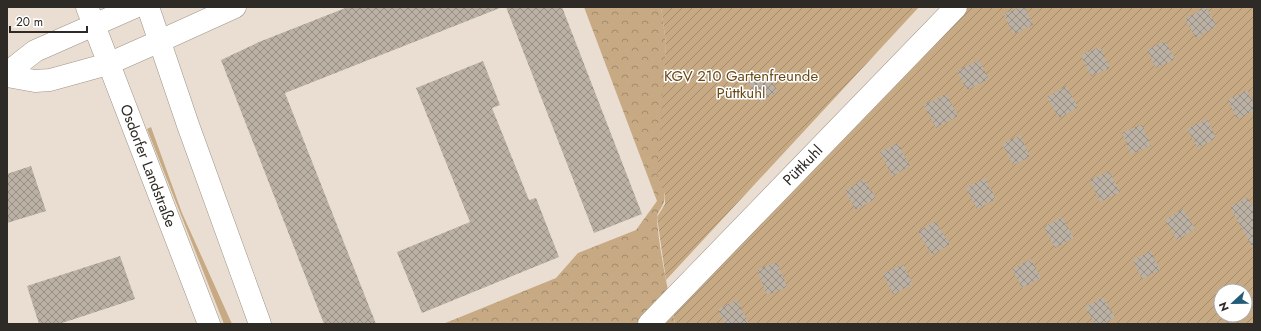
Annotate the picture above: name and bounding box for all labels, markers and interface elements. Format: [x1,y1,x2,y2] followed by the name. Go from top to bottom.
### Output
[10,8,87,34] scale bar
[16,13,43,31] text: 20 m
[664,65,818,104] park label: KGV 210 Gartenfreunde Püttkuhl
[114,101,182,231] street label: Osdorfer Landstraße
[778,140,828,191] street label: Püttkuhl
[1213,283,1253,323] north arrow
[1215,300,1233,314] text: N

